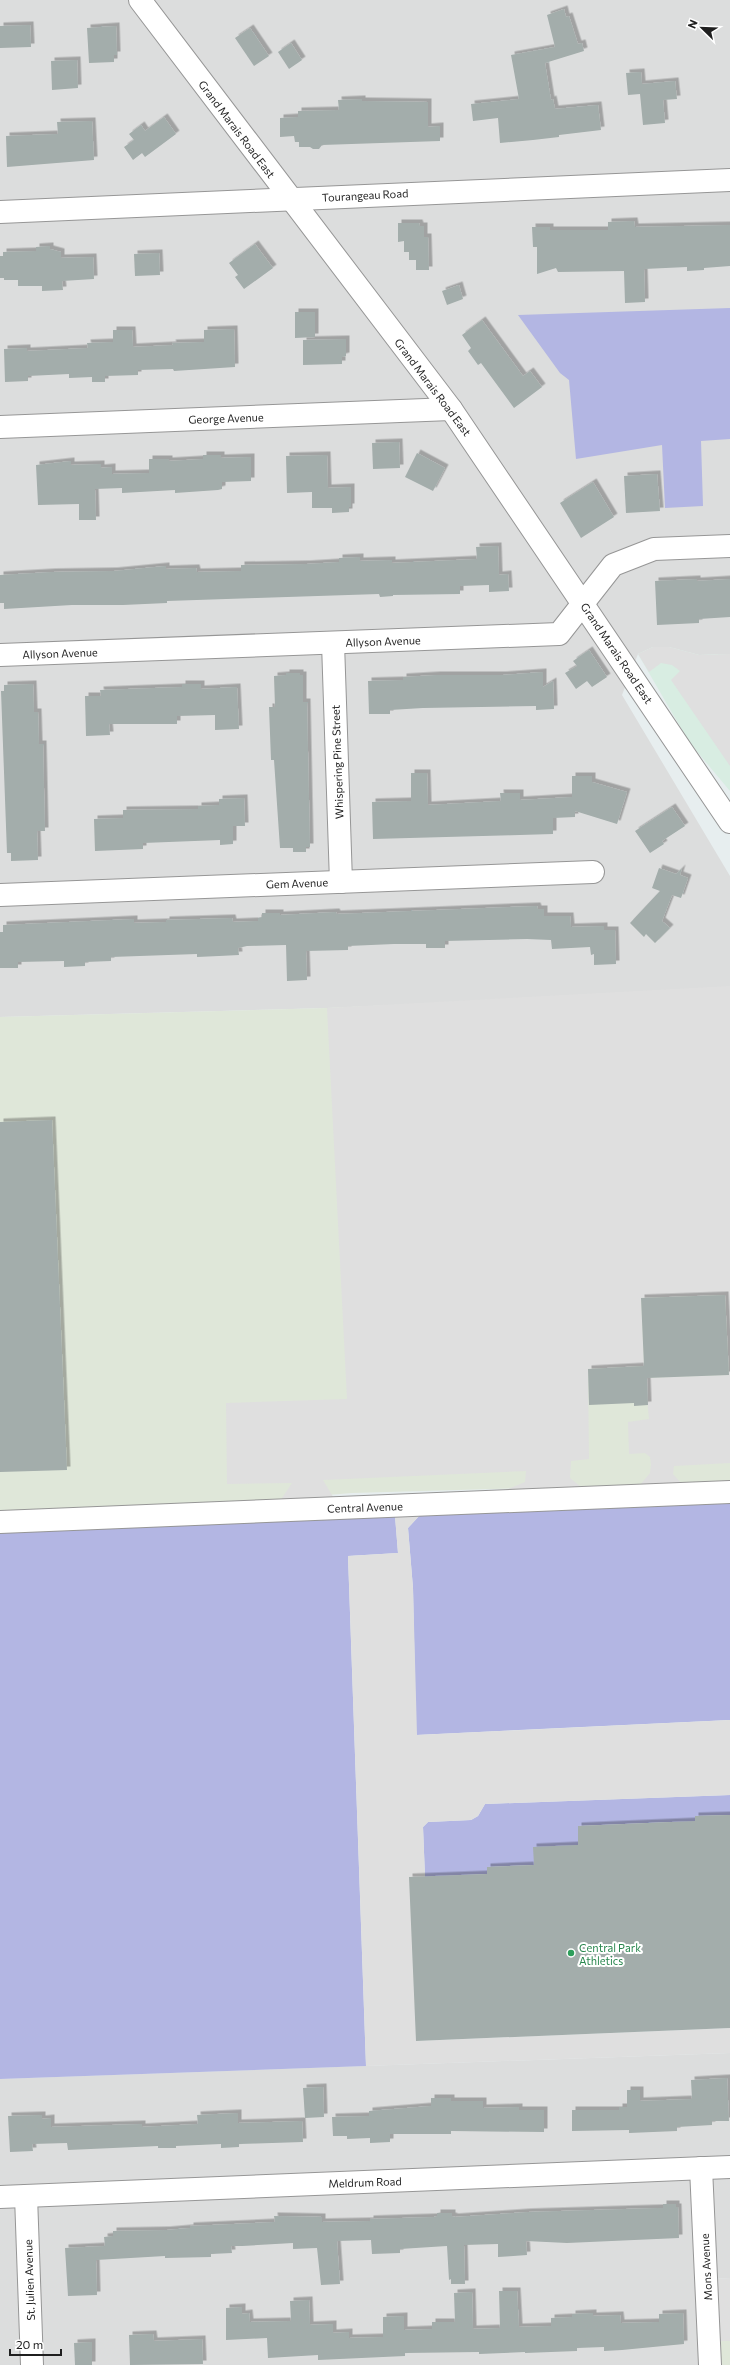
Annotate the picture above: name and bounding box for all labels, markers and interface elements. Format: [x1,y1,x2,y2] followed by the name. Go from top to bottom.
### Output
[682,8,722,48] north arrow
[685,18,700,30] text: N
[196,78,278,181] street label: Grand Marais Road East
[321,186,409,204] street label: Tourangeau Road
[392,336,474,439] street label: Grand Marais Road East
[188,410,264,426] street label: George Avenue
[578,600,656,706] street label: Grand Marais Road East
[345,633,421,649] street label: Allyson Avenue
[22,645,98,661] street label: Allyson Avenue
[328,704,345,819] street label: Whispering Pine Street
[266,875,329,891] street label: Gem Avenue
[327,1499,403,1515] street label: Central Avenue
[579,1941,641,1967] place label: Central Park Athletics
[566,1948,576,1958] marker: Central Park Athletics
[328,2174,402,2190] street label: Meldrum Road
[698,2233,714,2301] street label: Mons Avenue
[21,2239,38,2321] street label: St. Julien Avenue
[10,2331,61,2357] scale bar
[16,2337,43,2351] text: 20 m

